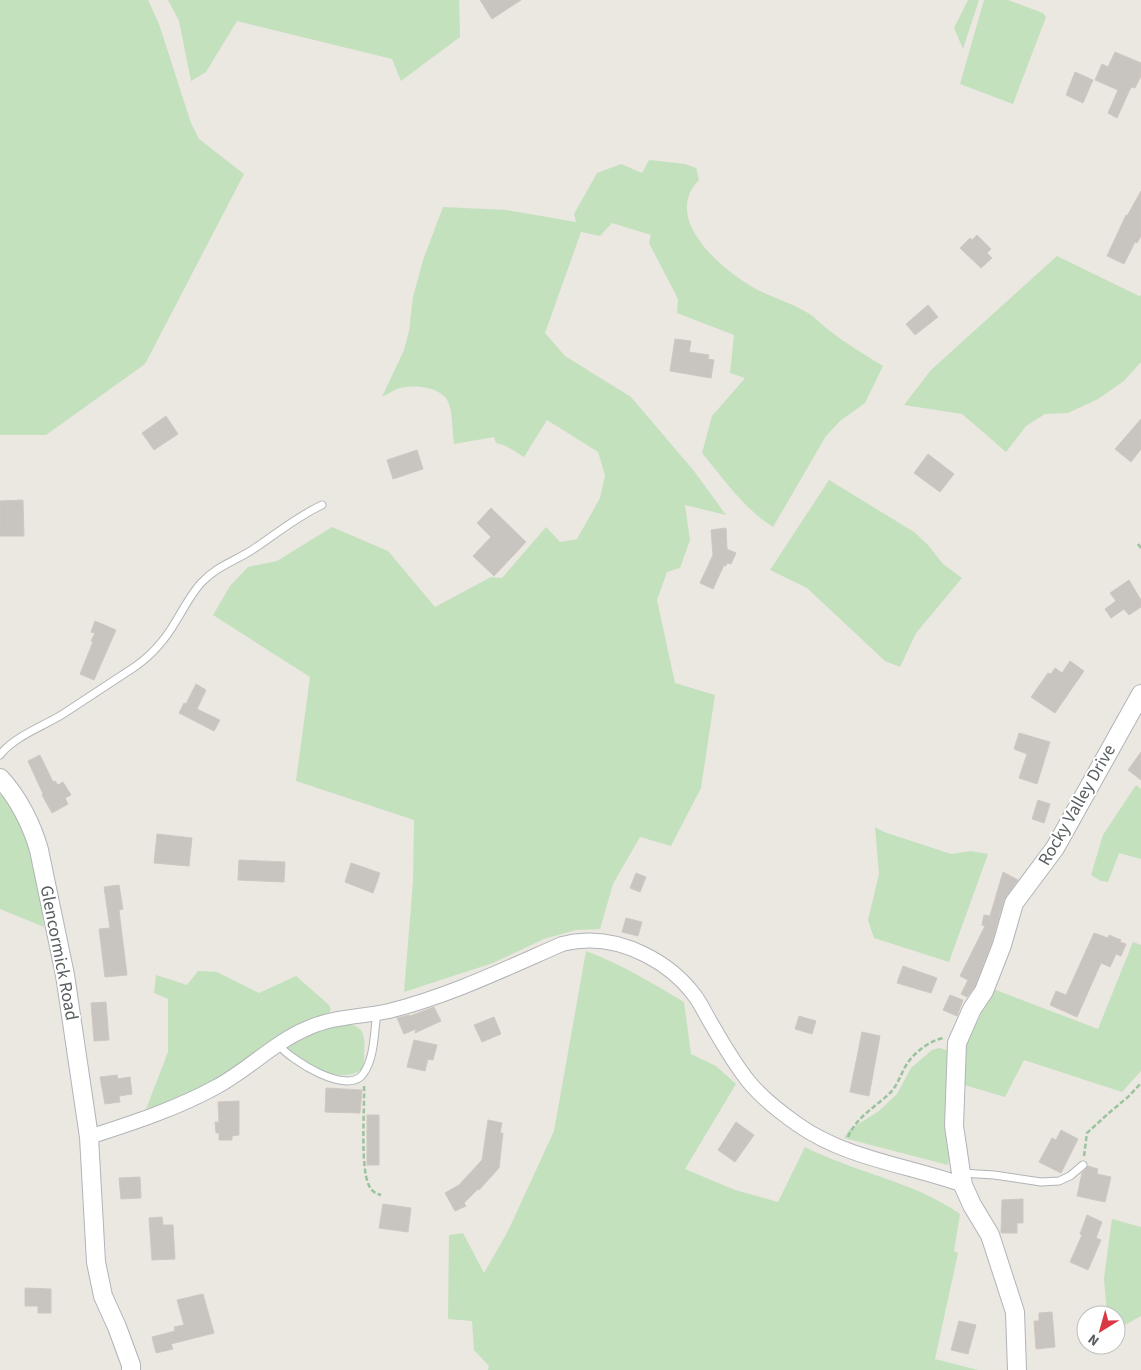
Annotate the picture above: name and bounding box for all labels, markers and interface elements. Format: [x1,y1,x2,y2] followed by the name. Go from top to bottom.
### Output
[1032,740,1122,870] street label: Rocky Valley Drive
[34,883,84,1023] street label: Glencormick Road
[1076,1305,1126,1355] north arrow
[1084,1329,1104,1350] text: N

